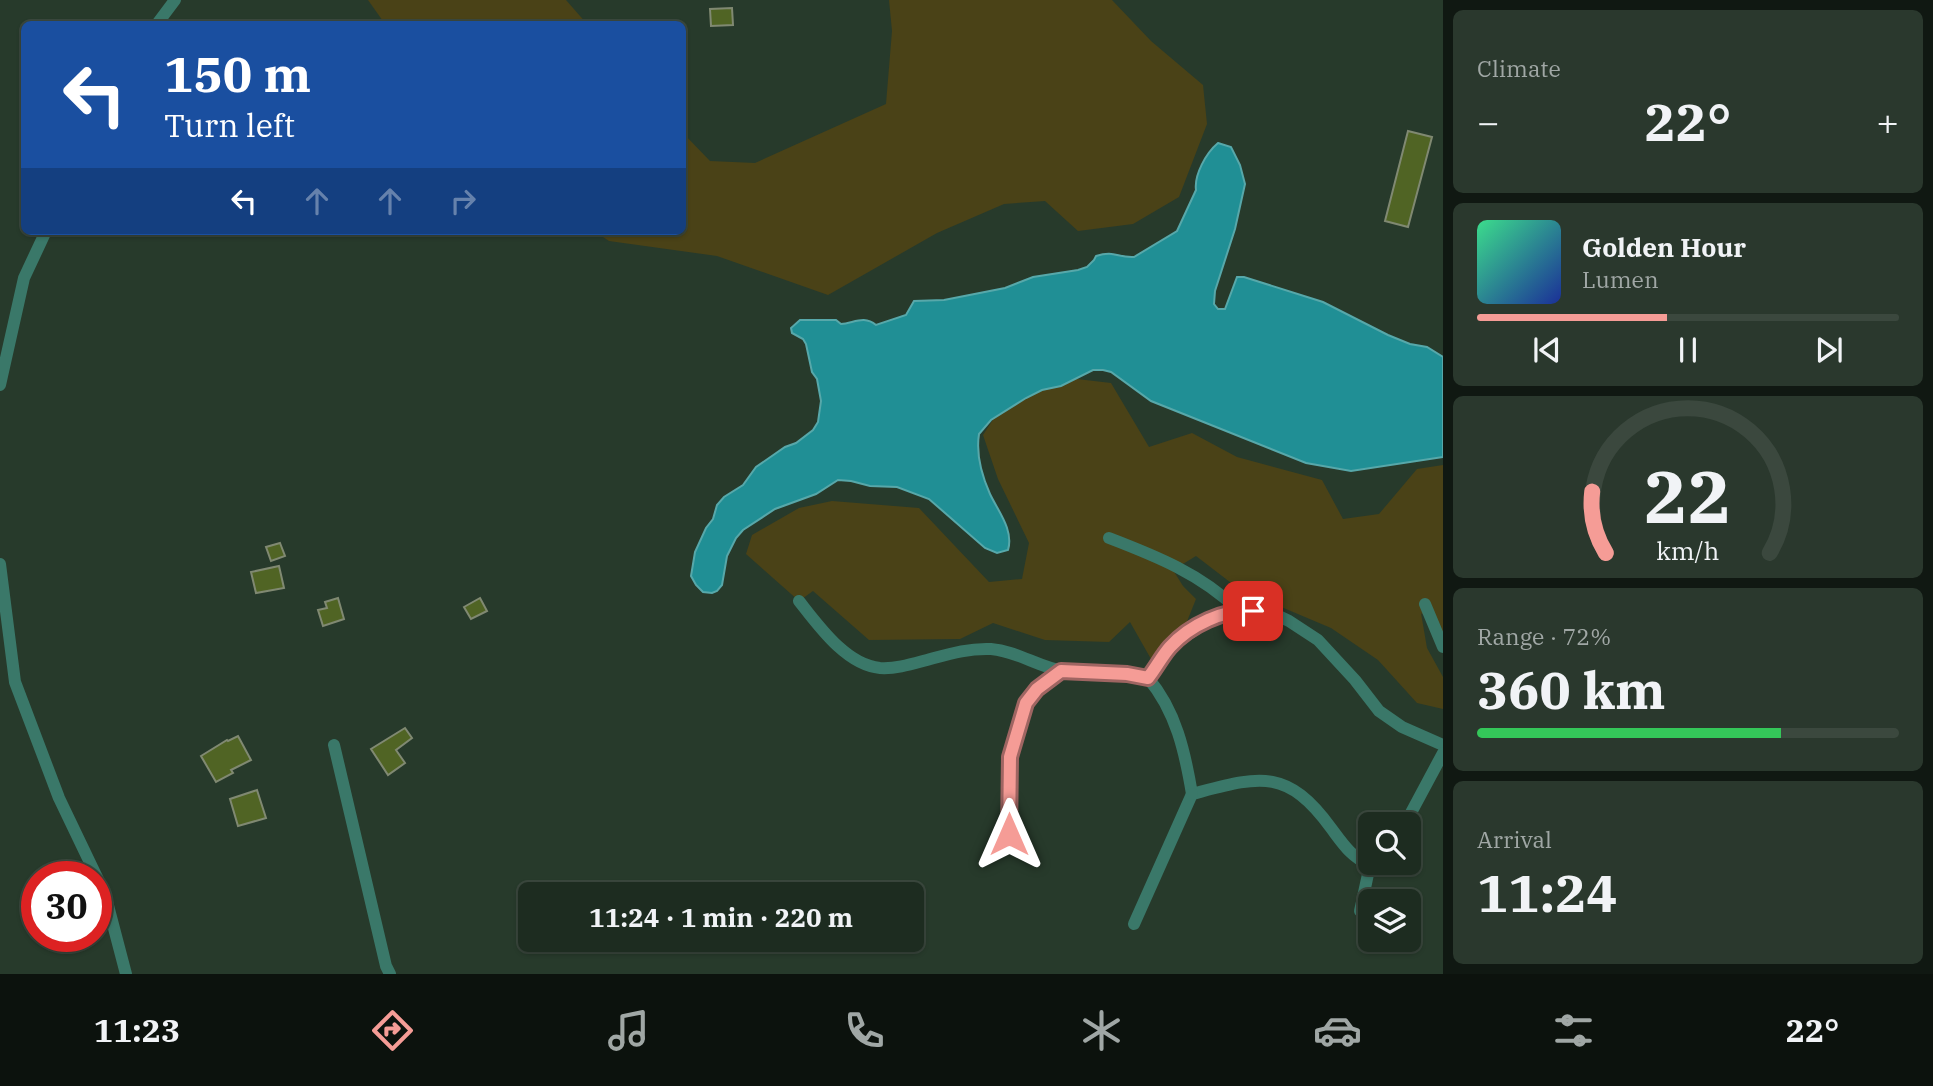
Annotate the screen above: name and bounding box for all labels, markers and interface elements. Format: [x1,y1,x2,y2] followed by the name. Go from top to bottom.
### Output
[164,42,311,105] text: 150 m
[49,49,140,140] icon: left
[1477,53,1561,83] text: Climate
[1645,88,1731,155] text: 22°
[1477,97,1500,146] text: −
[1876,97,1899,146] text: +
[164,104,295,146] text: Turn left
[225,182,263,220] icon: left
[298,182,336,220] icon: ahead
[371,182,409,220] icon: ahead
[444,182,482,220] icon: right
[1582,230,1746,264] text: Golden Hour
[1582,264,1659,294] text: Lumen
[1528,331,1566,369] icon: previous
[1669,331,1707,369] icon: pause
[1810,331,1848,369] icon: next
[1644,448,1732,543] text: 22
[1656,534,1720,567] text: km/h
[1223,581,1283,641] pin
[1234,592,1272,630] icon: arrive
[1477,621,1611,651] text: Range · 72%
[1477,656,1666,723] text: 360 km
[972,797,1046,871] position arrow
[1358,812,1421,952] map controls
[1358,812,1421,875] button: search
[1477,824,1552,854] text: Arrival
[1477,859,1618,926] text: 11:24
[21,861,112,952] speed limit sign: 30
[1358,889,1421,952] button: layers
[589,900,853,934] text: 11:24 · 1 min · 220 m
[368,1006,417,1055] icon: directions
[604,1006,653,1055] icon: music
[840,1006,889,1055] icon: phone
[1077,1006,1126,1055] icon: climate
[1313,1006,1362,1055] icon: car
[1549,1006,1598,1055] icon: filters
[94,1009,180,1051] text: 11:23
[1786,1009,1839,1051] text: 22°

